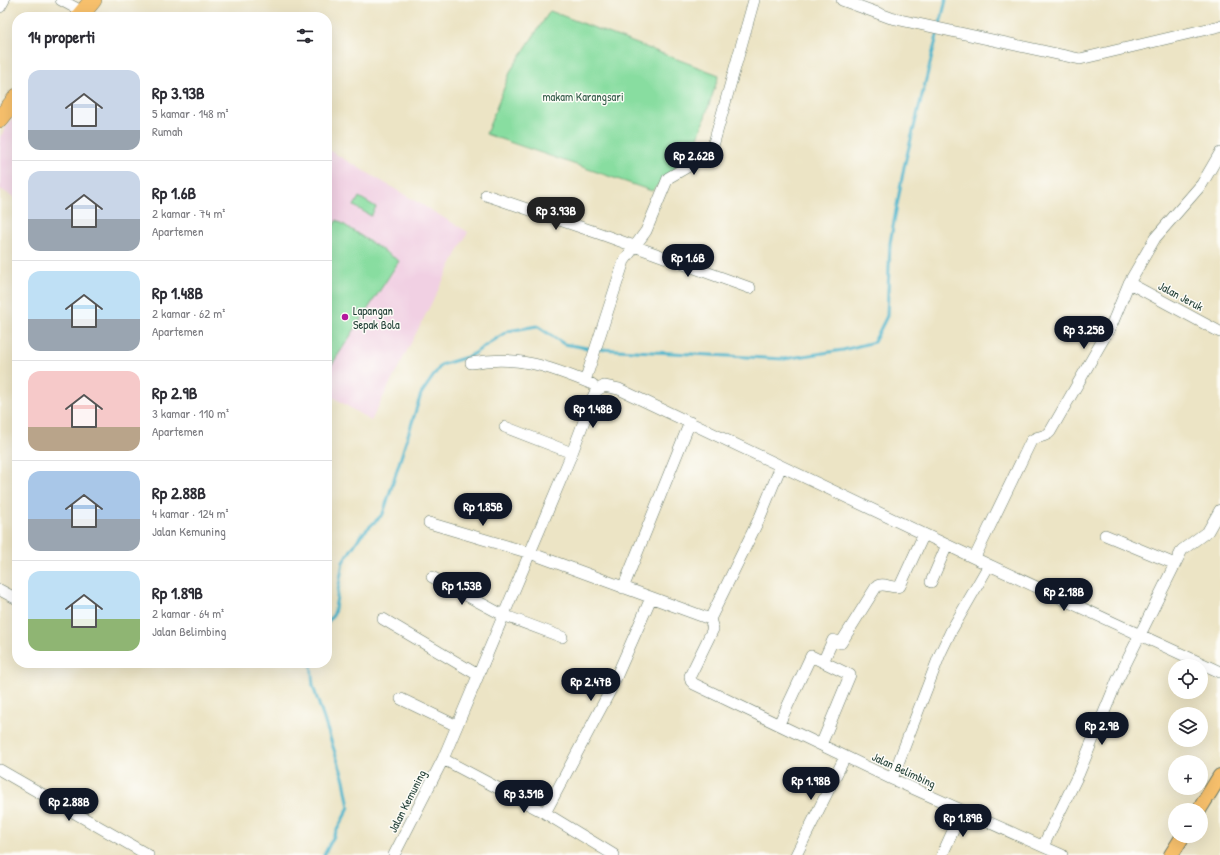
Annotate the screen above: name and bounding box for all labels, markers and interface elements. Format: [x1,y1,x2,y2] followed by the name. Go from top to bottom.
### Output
[28,25,95,48] text: 14 properti
[294,25,316,47] icon: filters
[152,81,205,104] text: Rp 3.93B
[60,86,108,134] icon: home
[542,88,624,105] park label: makam Karangsari
[152,104,229,122] text: 5 kamar · 148 m²
[152,122,183,140] text: Rumah
[653,142,735,176] pin: Rp 2.62B
[673,146,715,164] text: Rp 2.62B
[152,181,196,204] text: Rp 1.6B
[60,187,108,235] icon: home
[515,197,597,231] pin: Rp 3.93B
[536,201,576,219] text: Rp 3.93B
[152,204,225,222] text: 2 kamar · 74 m²
[152,222,204,240] text: Apartemen
[651,244,725,278] pin: Rp 1.6B
[671,248,705,266] text: Rp 1.6B
[1155,277,1207,315] street label: Jalan Jeruk
[152,281,203,304] text: Rp 1.48B
[60,287,108,335] icon: home
[353,302,400,333] place label: Lapangan Sepak Bola
[152,304,225,322] text: 2 kamar · 62 m²
[340,312,350,322] marker: Lapangan Sepak Bola
[1043,316,1125,350] pin: Rp 3.25B
[1063,320,1105,338] text: Rp 3.25B
[152,322,204,340] text: Apartemen
[152,381,197,404] text: Rp 2.9B
[60,387,108,435] icon: home
[552,395,634,429] pin: Rp 1.48B
[573,399,613,417] text: Rp 1.48B
[152,404,229,422] text: 3 kamar · 110 m²
[152,422,204,440] text: Apartemen
[152,481,206,504] text: Rp 2.88B
[60,487,108,535] icon: home
[442,493,524,527] pin: Rp 1.85B
[463,497,503,515] text: Rp 1.85B
[152,504,228,522] text: 4 kamar · 124 m²
[152,522,226,540] text: Jalan Kemuning
[421,572,503,606] pin: Rp 1.53B
[442,576,482,594] text: Rp 1.53B
[1023,578,1105,612] pin: Rp 2.18B
[152,581,203,604] text: Rp 1.89B
[1044,582,1084,600] text: Rp 2.18B
[60,587,108,635] icon: home
[152,604,224,622] text: 2 kamar · 64 m²
[152,622,226,640] text: Jalan Belimbing
[1168,659,1208,843] map controls
[1168,659,1208,699] button: locate
[550,668,632,702] pin: Rp 2.47B
[570,672,612,690] text: Rp 2.47B
[1168,707,1208,747] button: layers
[1065,712,1139,746] pin: Rp 2.9B
[1085,716,1119,734] text: Rp 2.9B
[869,748,939,792] street label: Jalan Belimbing
[1168,755,1208,795] button: +
[384,767,430,835] street label: Jalan Kemuning
[770,767,852,801] pin: Rp 1.98B
[792,771,830,789] text: Rp 1.98B
[483,780,565,814] pin: Rp 3.51B
[504,784,544,802] text: Rp 3.51B
[28,788,110,822] pin: Rp 2.88B
[48,792,90,810] text: Rp 2.88B
[1168,803,1208,843] button: −
[922,804,1004,838] pin: Rp 1.89B
[944,808,982,826] text: Rp 1.89B

